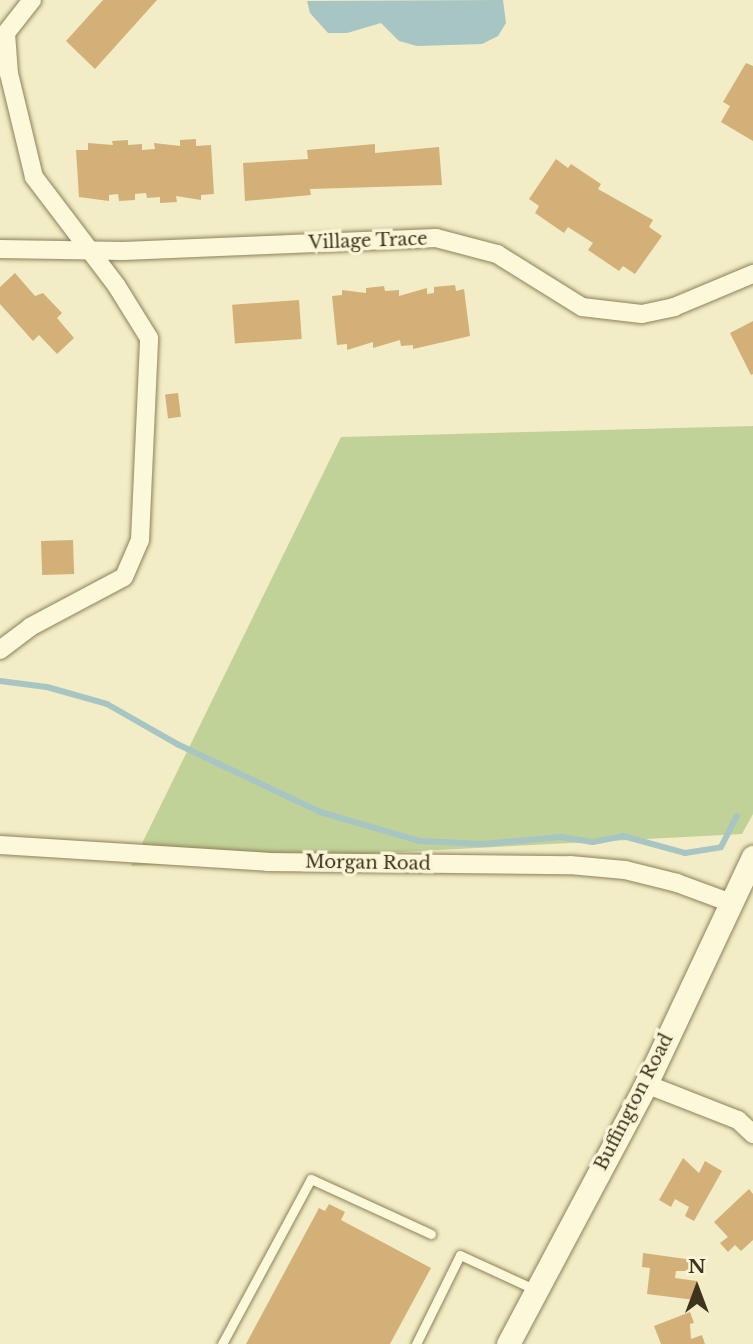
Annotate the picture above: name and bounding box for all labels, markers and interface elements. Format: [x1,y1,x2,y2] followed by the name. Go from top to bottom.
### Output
[308,228,428,254] street label: Village Trace
[305,851,431,875] street label: Morgan Road
[590,1030,678,1174] street label: Buffington Road
[662,1253,732,1323] north arrow
[688,1255,706,1278] text: N

